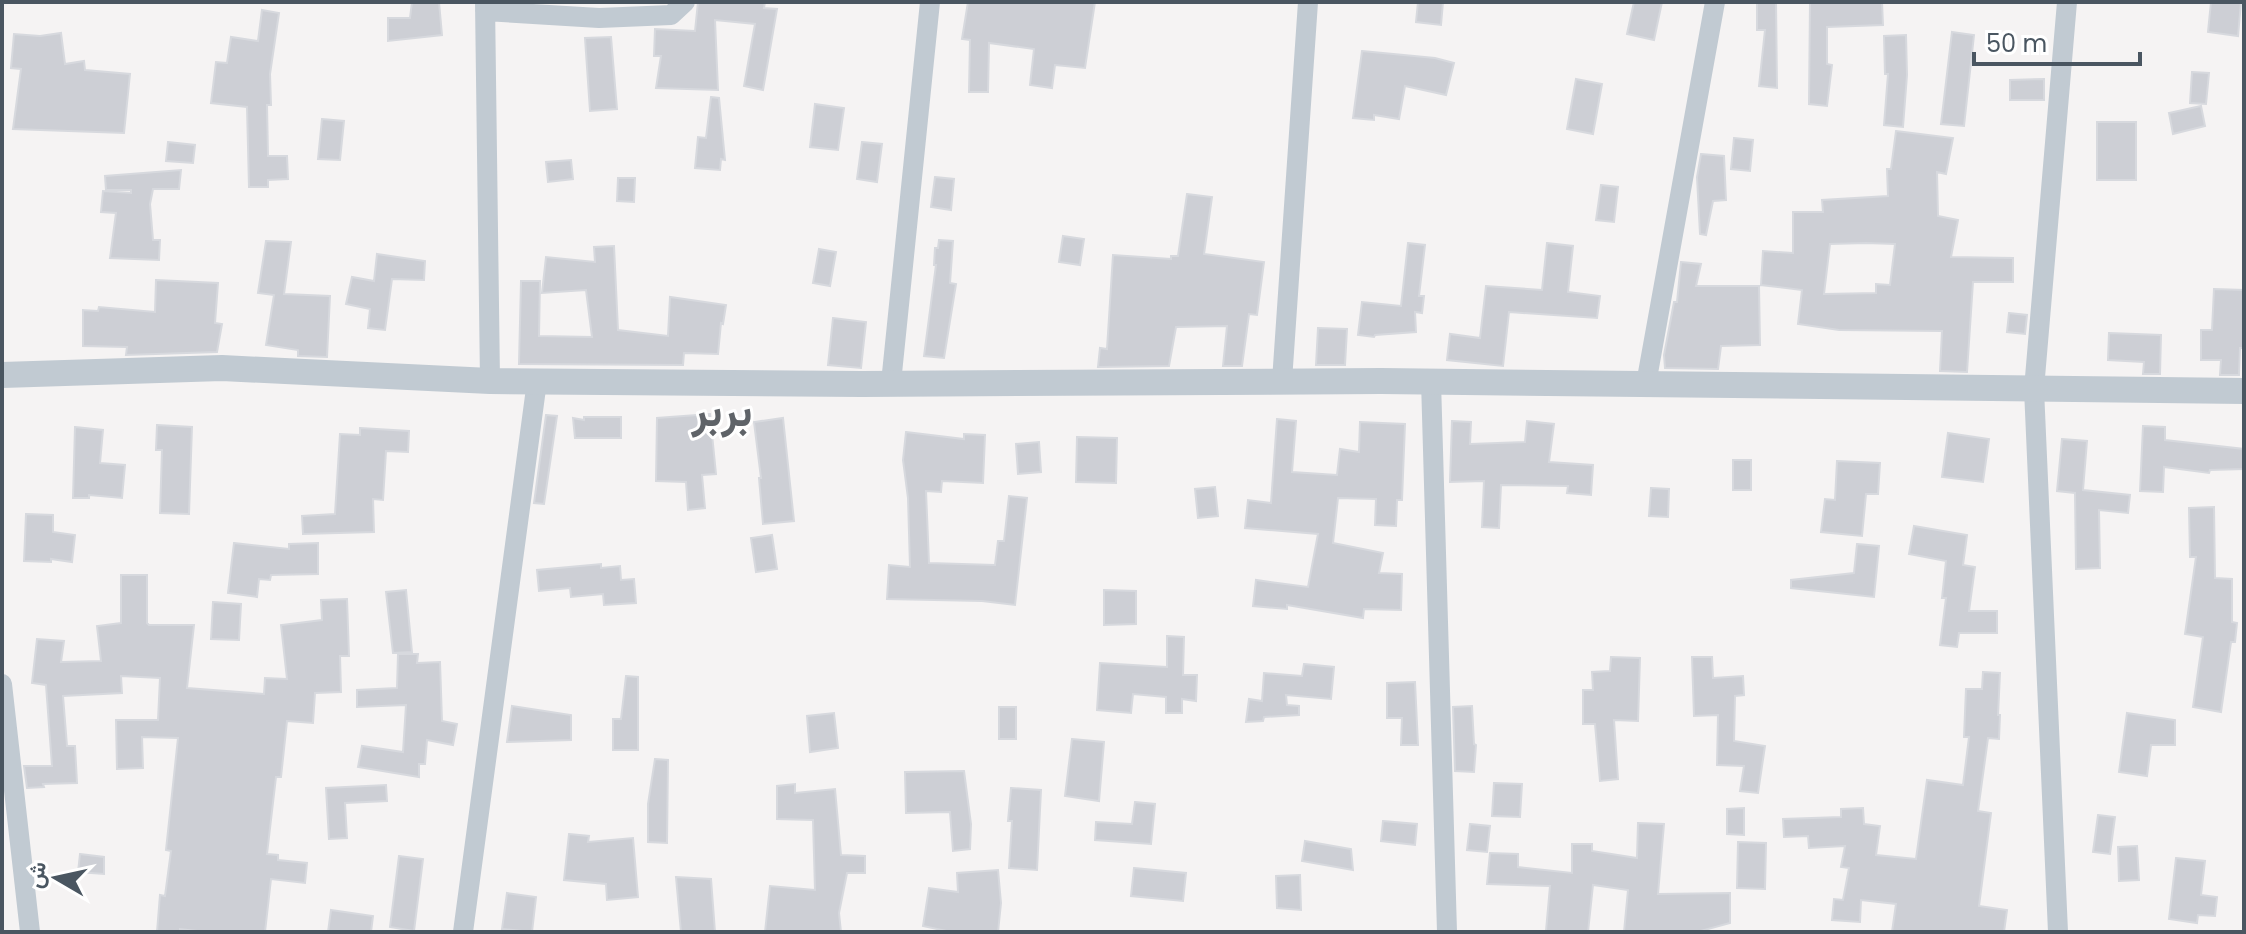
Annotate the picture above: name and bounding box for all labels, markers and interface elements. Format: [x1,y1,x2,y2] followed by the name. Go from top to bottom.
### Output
[1974,16,2140,66] scale bar
[1986,27,2047,60] text: 50 m
[691,380,752,441] district label: بربر
[16,838,96,918] north arrow
[19,859,54,890] text: ش

